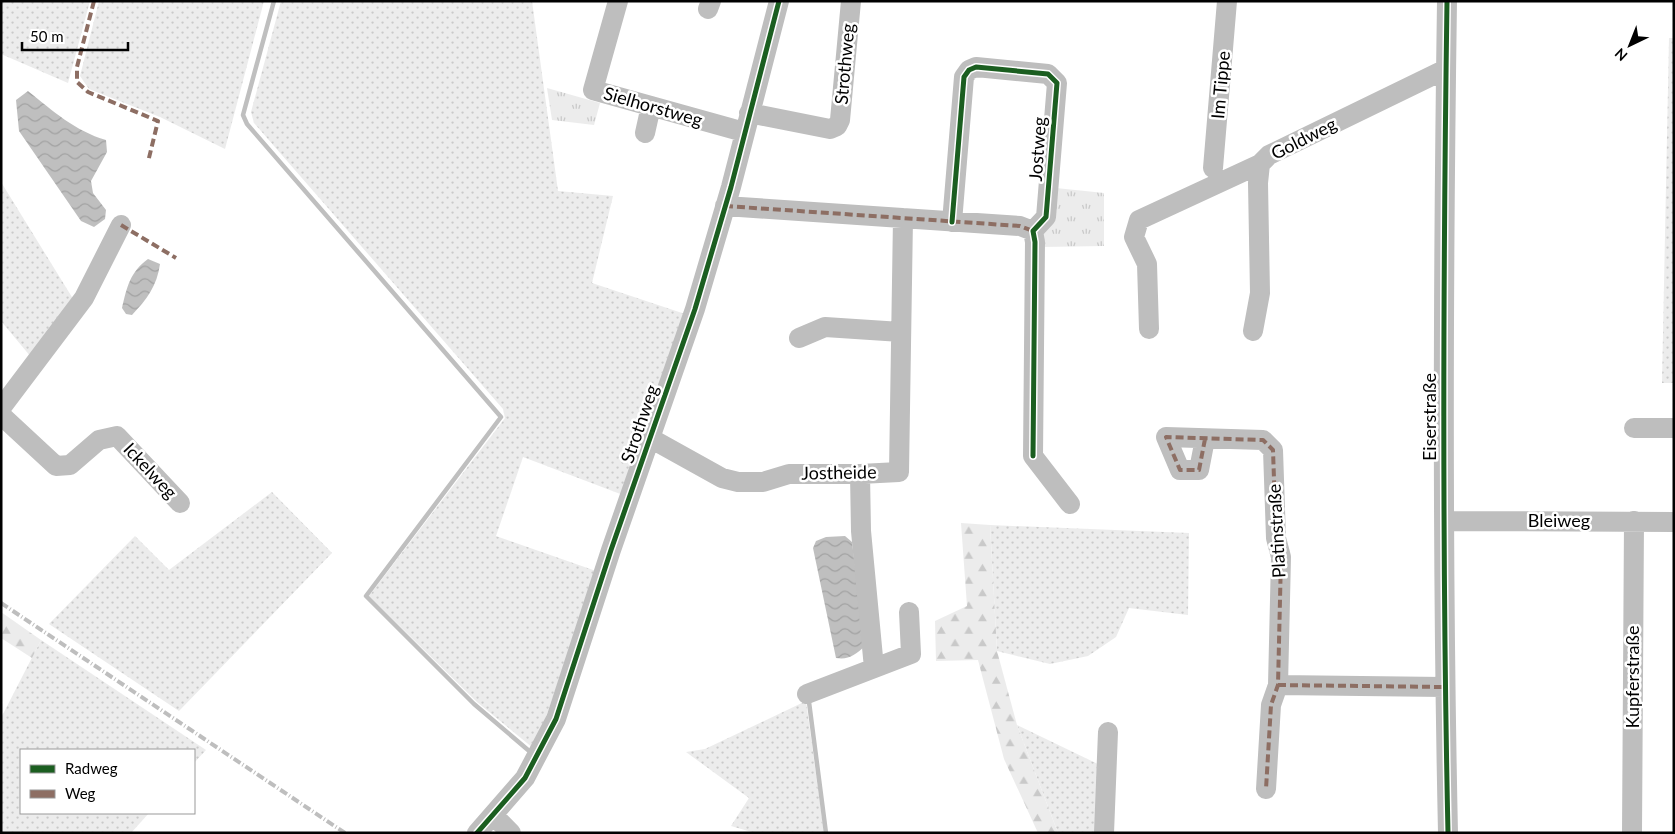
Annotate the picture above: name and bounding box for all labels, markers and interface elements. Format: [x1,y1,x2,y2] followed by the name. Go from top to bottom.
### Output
[22,20,129,52] scale bar
[1605,20,1655,70] north arrow
[829,22,859,105] street label: Strothweg
[30,27,64,45] text: 50 m
[1611,45,1631,65] text: N
[1206,50,1234,120] street label: Im Tippe
[601,81,705,131] street label: Sielhorstweg
[1267,112,1340,164] street label: Goldweg
[1024,116,1050,182] street label: Jostweg
[1418,373,1440,461] street label: Eiserstraße
[615,382,663,466] street label: Strothweg
[119,438,182,503] street label: Ickelweg
[801,460,877,484] street label: Jostheide
[1263,483,1289,579] street label: Platinstraße
[1528,509,1590,531] street label: Bleiweg
[1621,625,1643,729] street label: Kupferstraße
[20,749,195,814] legend
[65,759,118,777] text: Radweg
[65,784,96,802] text: Weg

